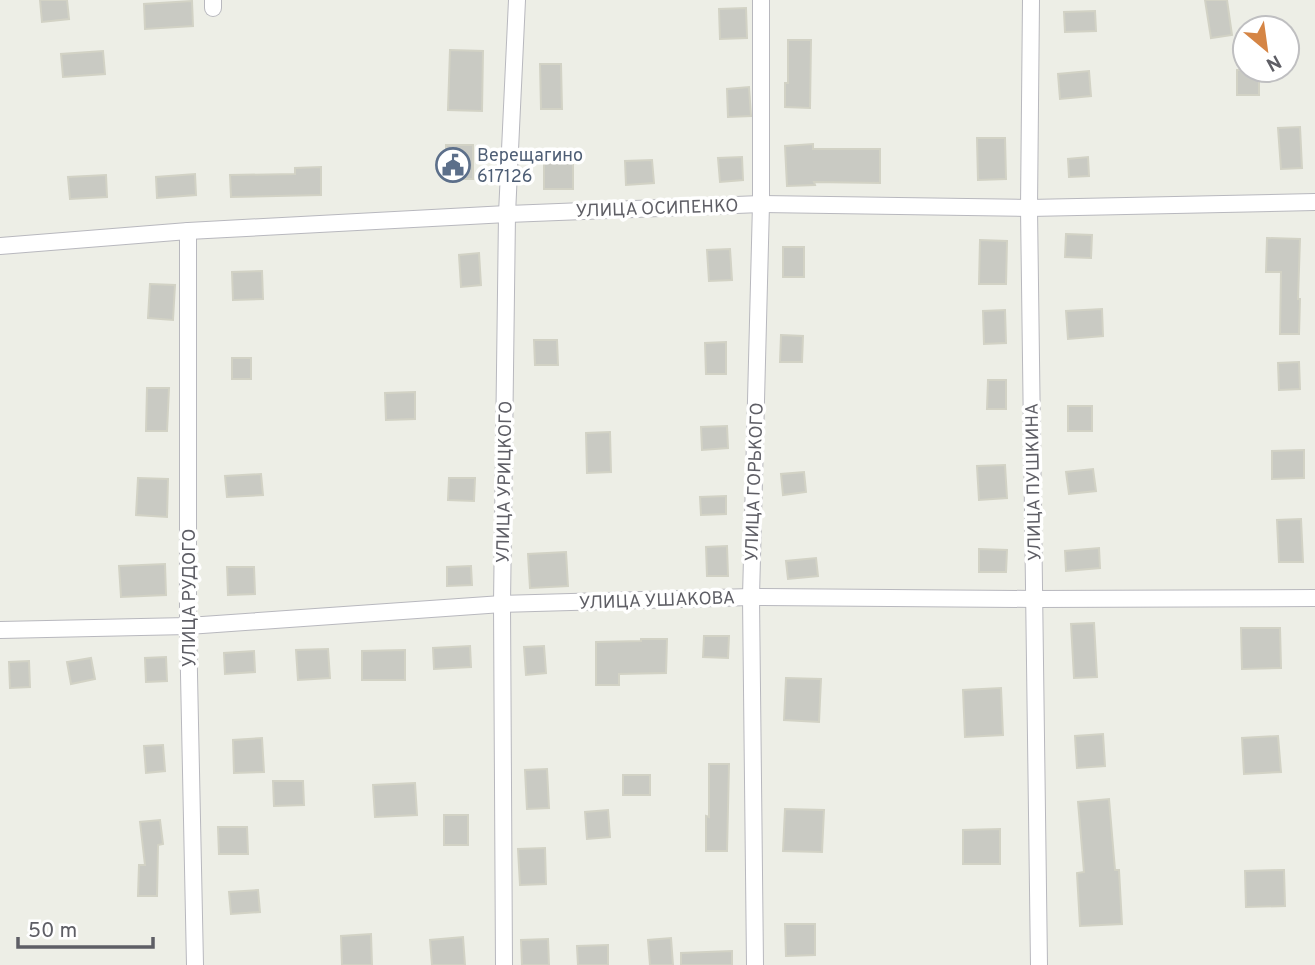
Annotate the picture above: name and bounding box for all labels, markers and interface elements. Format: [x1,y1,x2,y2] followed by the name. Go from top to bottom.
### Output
[1231,14,1301,84] north arrow
[1261,48,1285,76] text: N
[477,145,583,189] place label: Верещагино 617126
[434,146,472,184] public building icon: Верещагино 617126
[575,195,739,224] street label: УЛИЦА ОСИПЕНКО
[493,401,518,563] street label: УЛИЦА УРИЦКОГО
[741,402,770,562] street label: УЛИЦА ГОРЬКОГО
[1022,403,1047,561] street label: УЛИЦА ПУШКИНА
[179,529,202,667] street label: УЛИЦА РУДОГО
[579,587,736,616] street label: УЛИЦА УШАКОВА
[18,906,152,950] scale bar
[28,918,77,945] text: 50 m

